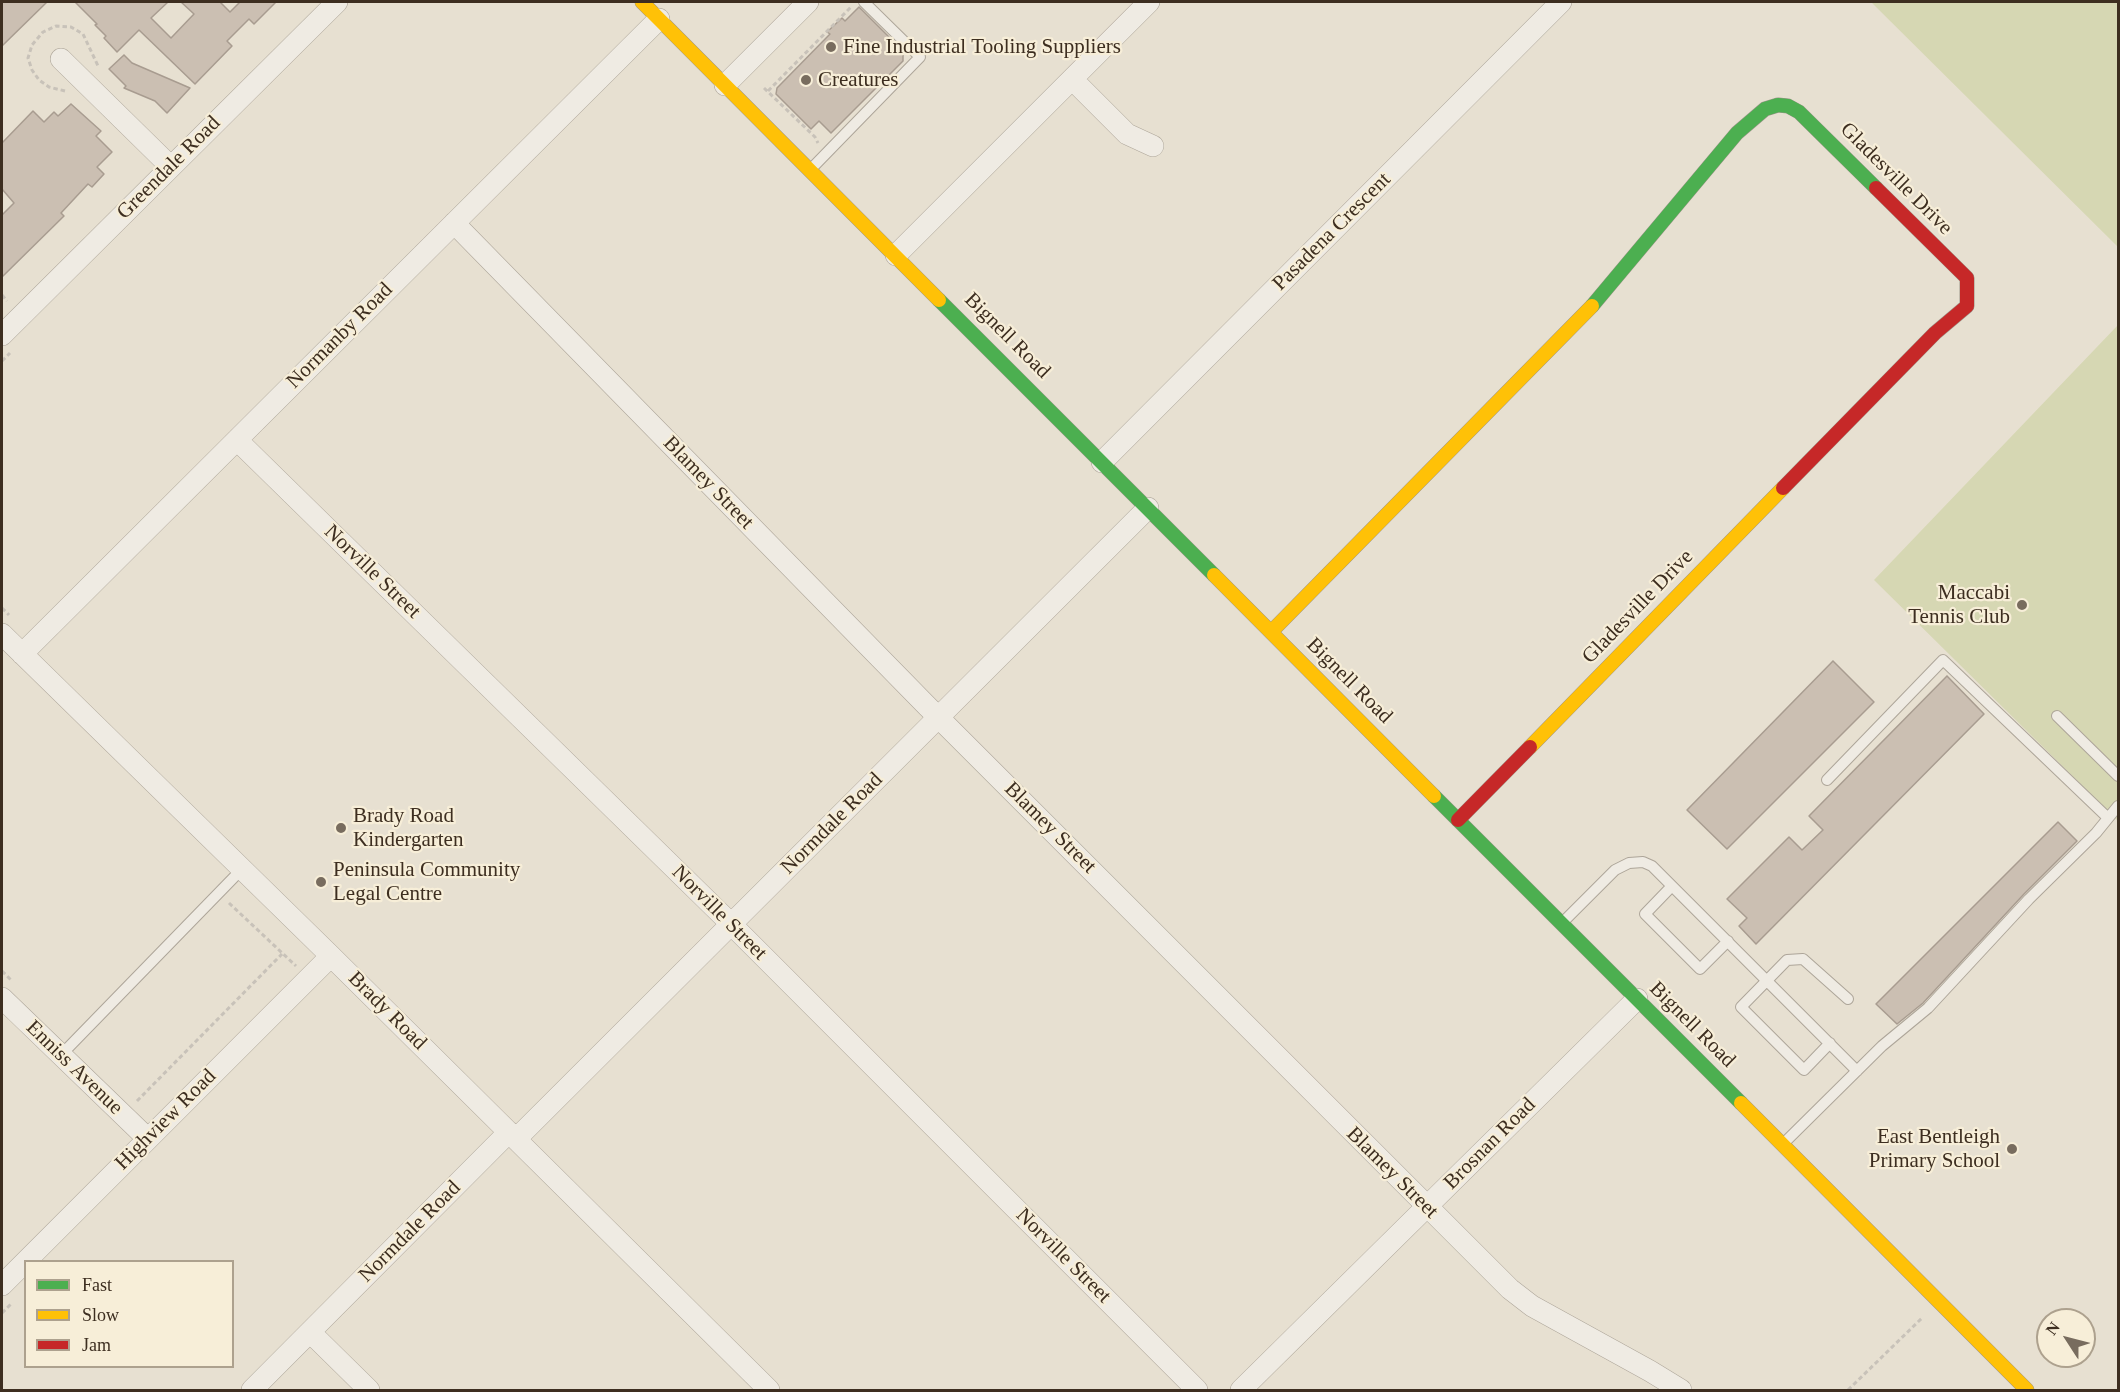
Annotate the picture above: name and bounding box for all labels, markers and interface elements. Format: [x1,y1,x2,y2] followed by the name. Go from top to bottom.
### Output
[843,34,1121,60] place label: Fine Industrial Tooling Suppliers
[824,40,838,54] marker: Fine Industrial Tooling Suppliers
[818,67,898,93] place label: Creatures
[799,73,813,87] marker: Creatures
[112,111,226,225] street label: Greendale Road
[1835,118,1957,240] street label: Gladesville Drive
[1268,168,1396,296] street label: Pasadena Crescent
[282,278,398,394] street label: Normanby Road
[959,288,1055,384] street label: Bignell Road
[657,431,759,535] street label: Blamey Street
[319,520,425,624] street label: Norville Street
[1577,545,1699,669] street label: Gladesville Drive
[1908,580,2010,630] place label: Maccabi Tennis Club
[2015,598,2029,612] marker: Maccabi Tennis Club
[1301,633,1397,729] street label: Bignell Road
[776,768,888,880] street label: Normdale Road
[999,777,1101,879] street label: Blamey Street
[353,803,463,853] place label: Brady Road Kindergarten
[334,821,348,835] marker: Brady Road Kindergarten
[333,857,520,907] place label: Peninsula Community Legal Centre
[666,860,772,966] street label: Norville Street
[314,875,328,889] marker: Peninsula Community Legal Centre
[342,966,432,1056] street label: Brady Road
[1644,977,1740,1073] street label: Bignell Road
[20,1016,128,1120] street label: Enniss Avenue
[110,1064,222,1176] street label: Highview Road
[1439,1093,1541,1195] street label: Brosnan Road
[1341,1122,1443,1224] street label: Blamey Street
[1869,1124,2000,1174] place label: East Bentleigh Primary School
[2005,1142,2019,1156] marker: East Bentleigh Primary School
[354,1176,466,1288] street label: Normdale Road
[1010,1203,1116,1309] street label: Norville Street
[24,1260,234,1368] legend
[82,1275,112,1295] text: Fast
[82,1305,119,1325] text: Slow
[2036,1308,2096,1368] north arrow
[2042,1319,2063,1338] text: N
[82,1335,111,1355] text: Jam

